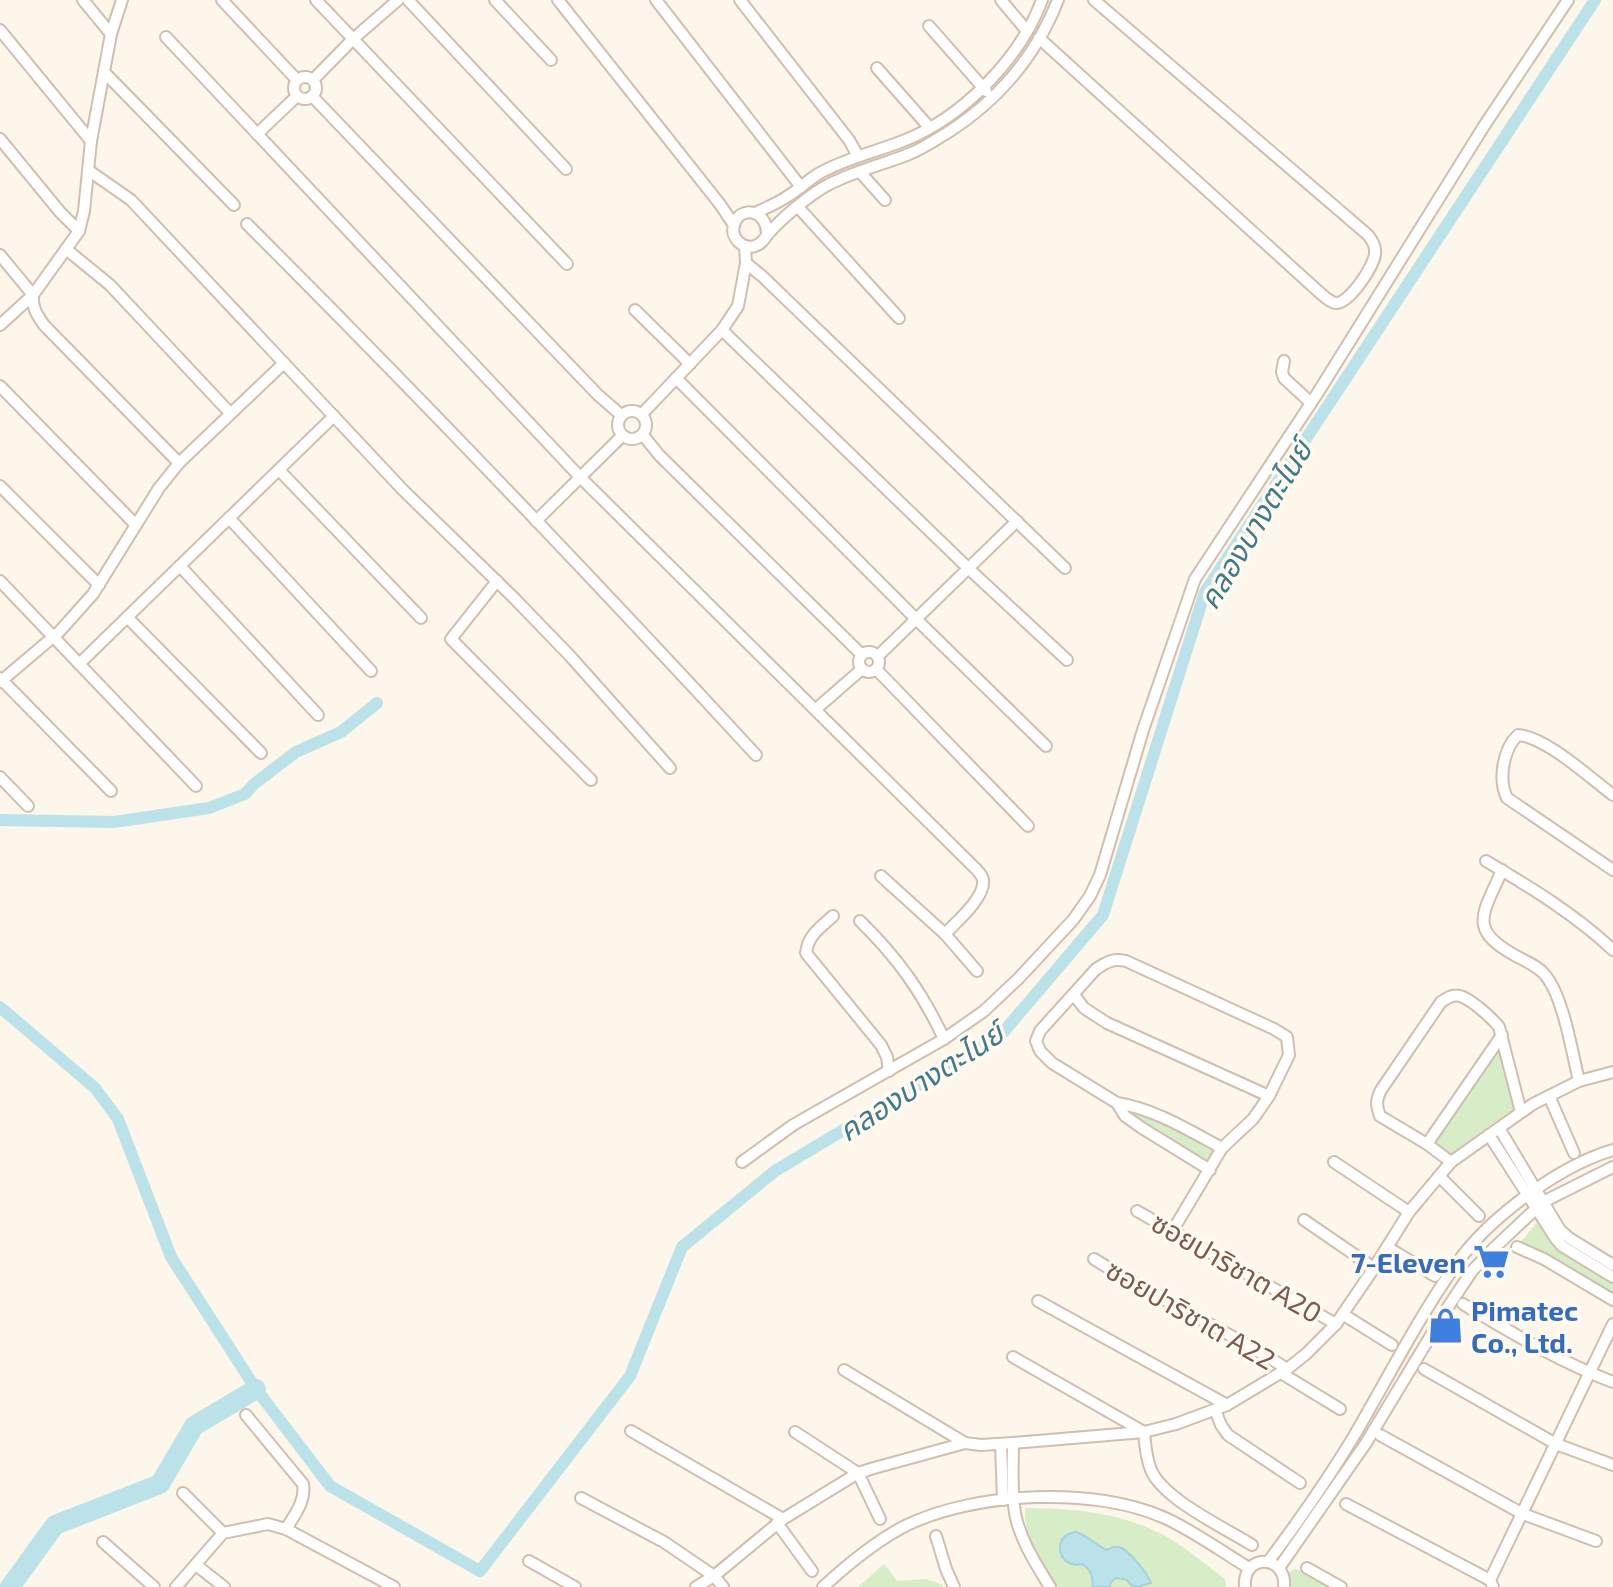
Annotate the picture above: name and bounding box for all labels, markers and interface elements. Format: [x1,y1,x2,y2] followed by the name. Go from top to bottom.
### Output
[1190,429,1321,615] water label: คลองบางตะไนย์
[831,1011,1014,1148] water label: คลองบางตะไนย์
[1146,1205,1328,1329] street label: ซอยปาริชาต A20
[1473,1243,1511,1281] supermarket icon: 7-Eleven
[1351,1245,1466,1279] place label: 7-Eleven
[1100,1252,1282,1376] street label: ซอยปาริชาต A22
[1471,1293,1578,1359] place label: Pimatec Co., Ltd.
[1426,1307,1464,1345] shop icon: Pimatec Co., Ltd.

